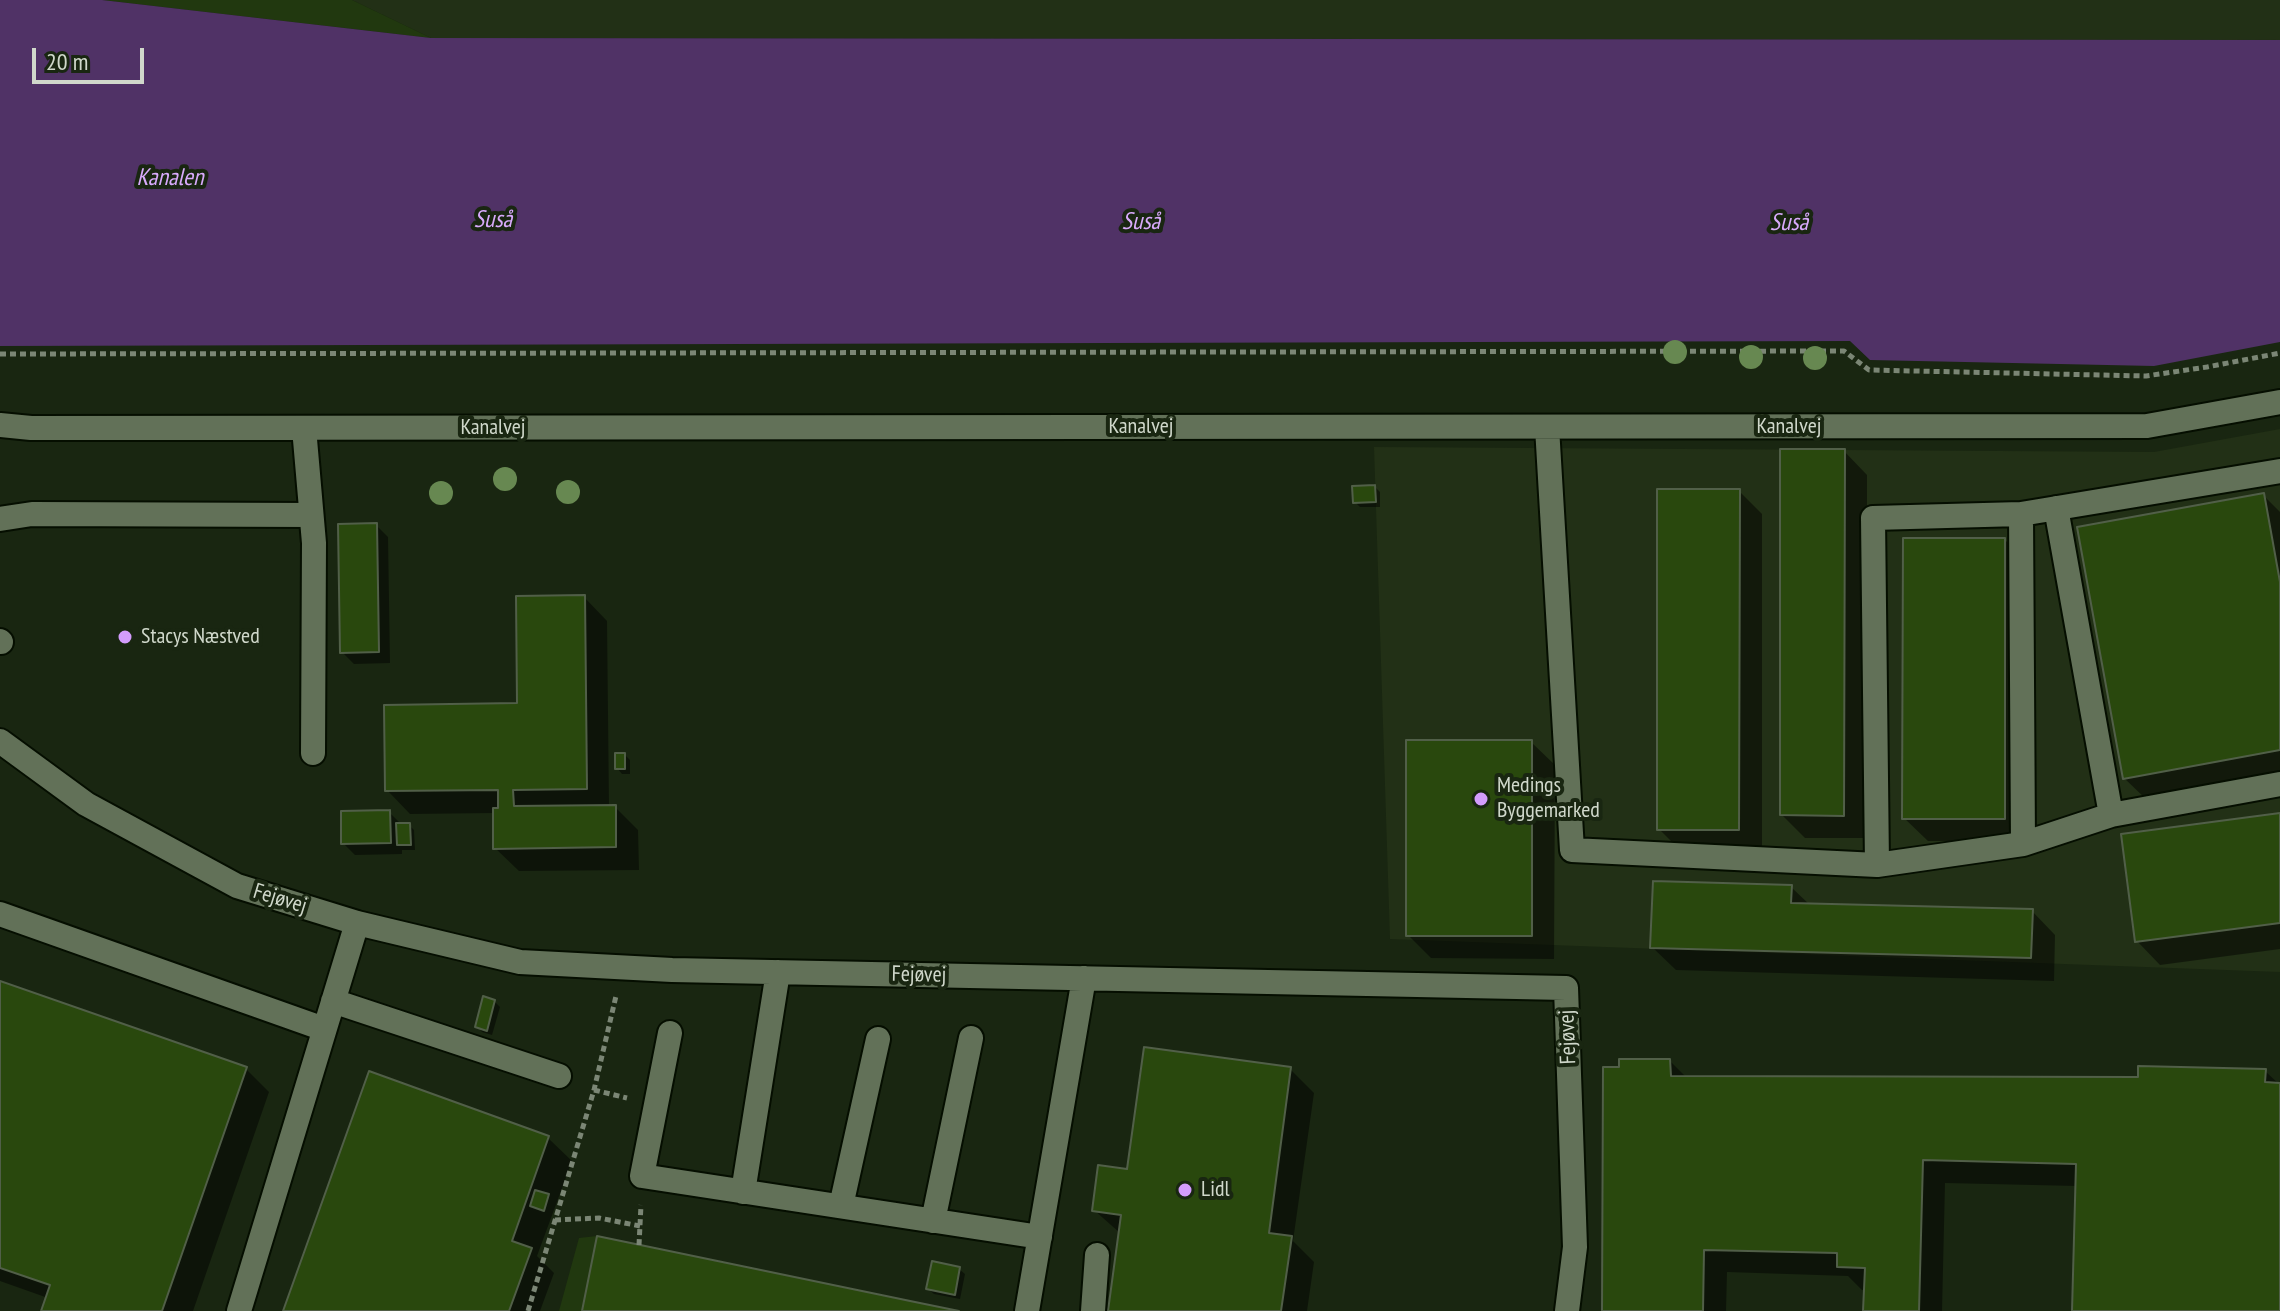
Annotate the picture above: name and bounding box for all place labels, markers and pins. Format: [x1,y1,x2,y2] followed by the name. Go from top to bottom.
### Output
[141,624,260,650] place label: Stacys Næstved
[116,628,134,646] marker: Stacys Næstved
[1497,773,1600,824] place label: Medings Byggemarked
[1472,790,1490,808] marker: Medings Byggemarked
[1201,1177,1230,1203] place label: Lidl
[1176,1181,1194,1199] marker: Lidl

